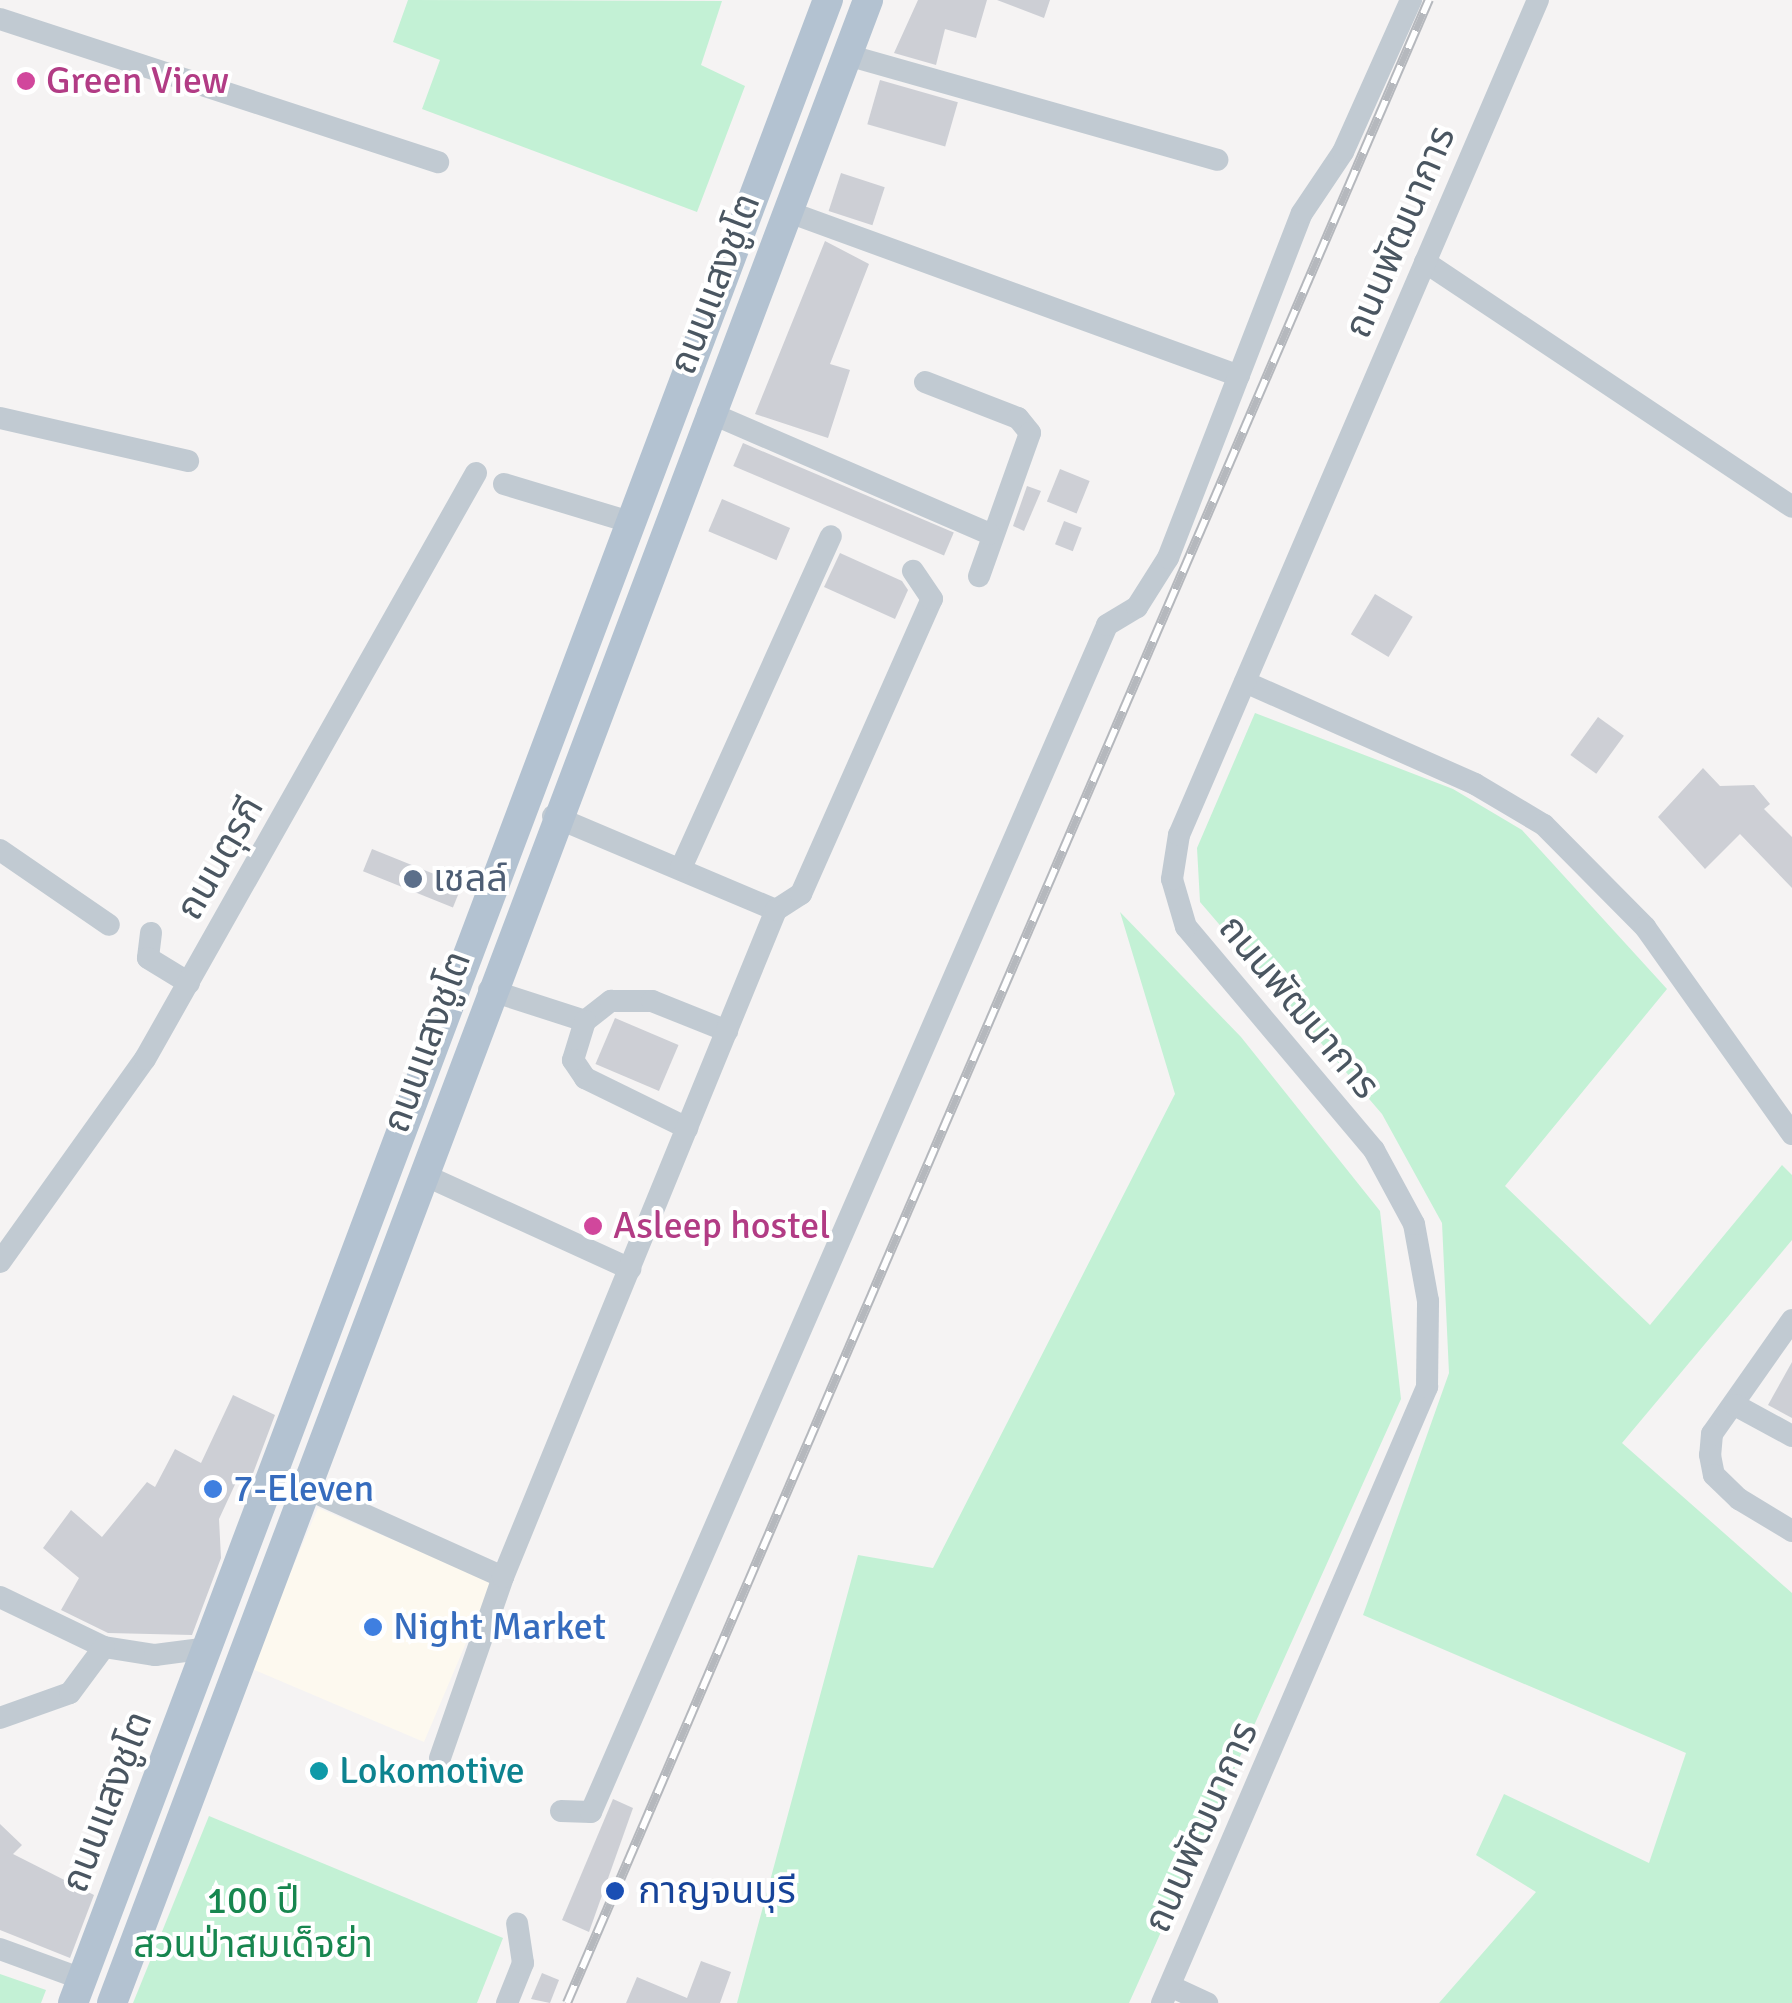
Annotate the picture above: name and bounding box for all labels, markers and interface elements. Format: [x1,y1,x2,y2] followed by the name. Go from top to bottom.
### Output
[46,58,229,104] place label: Green View
[15,70,37,92] marker: Green View
[1335,119,1465,345] street label: ถนนพัฒนาการ
[660,188,770,380] street label: ถนนแสงชูโต
[167,788,273,928] street label: ถนนตุรกี
[433,856,508,902] place label: เชลล์
[402,868,424,890] marker: เชลล์
[1209,906,1389,1108] street label: ถนนพัฒนาการ
[373,945,481,1139] street label: ถนนแสงชูโต
[613,1203,830,1249] place label: Asleep hostel
[582,1215,604,1237] marker: Asleep hostel
[233,1466,374,1512] place label: 7-Eleven
[202,1478,224,1500] marker: 7-Eleven
[393,1604,606,1650] place label: Night Market
[362,1616,384,1638] marker: Night Market
[52,1706,162,1898] street label: ถนนแสงชูโต
[1134,1715,1268,1939] street label: ถนนพัฒนาการ
[339,1748,525,1794] place label: Lokomotive
[308,1760,330,1782] marker: Lokomotive
[638,1868,796,1914] place label: กาญจนบุรี
[133,1878,373,1968] park label: 100 ปี สวนป่าสมเด็จย่า
[602,1878,628,1904] marker: กาญจนบุรี

